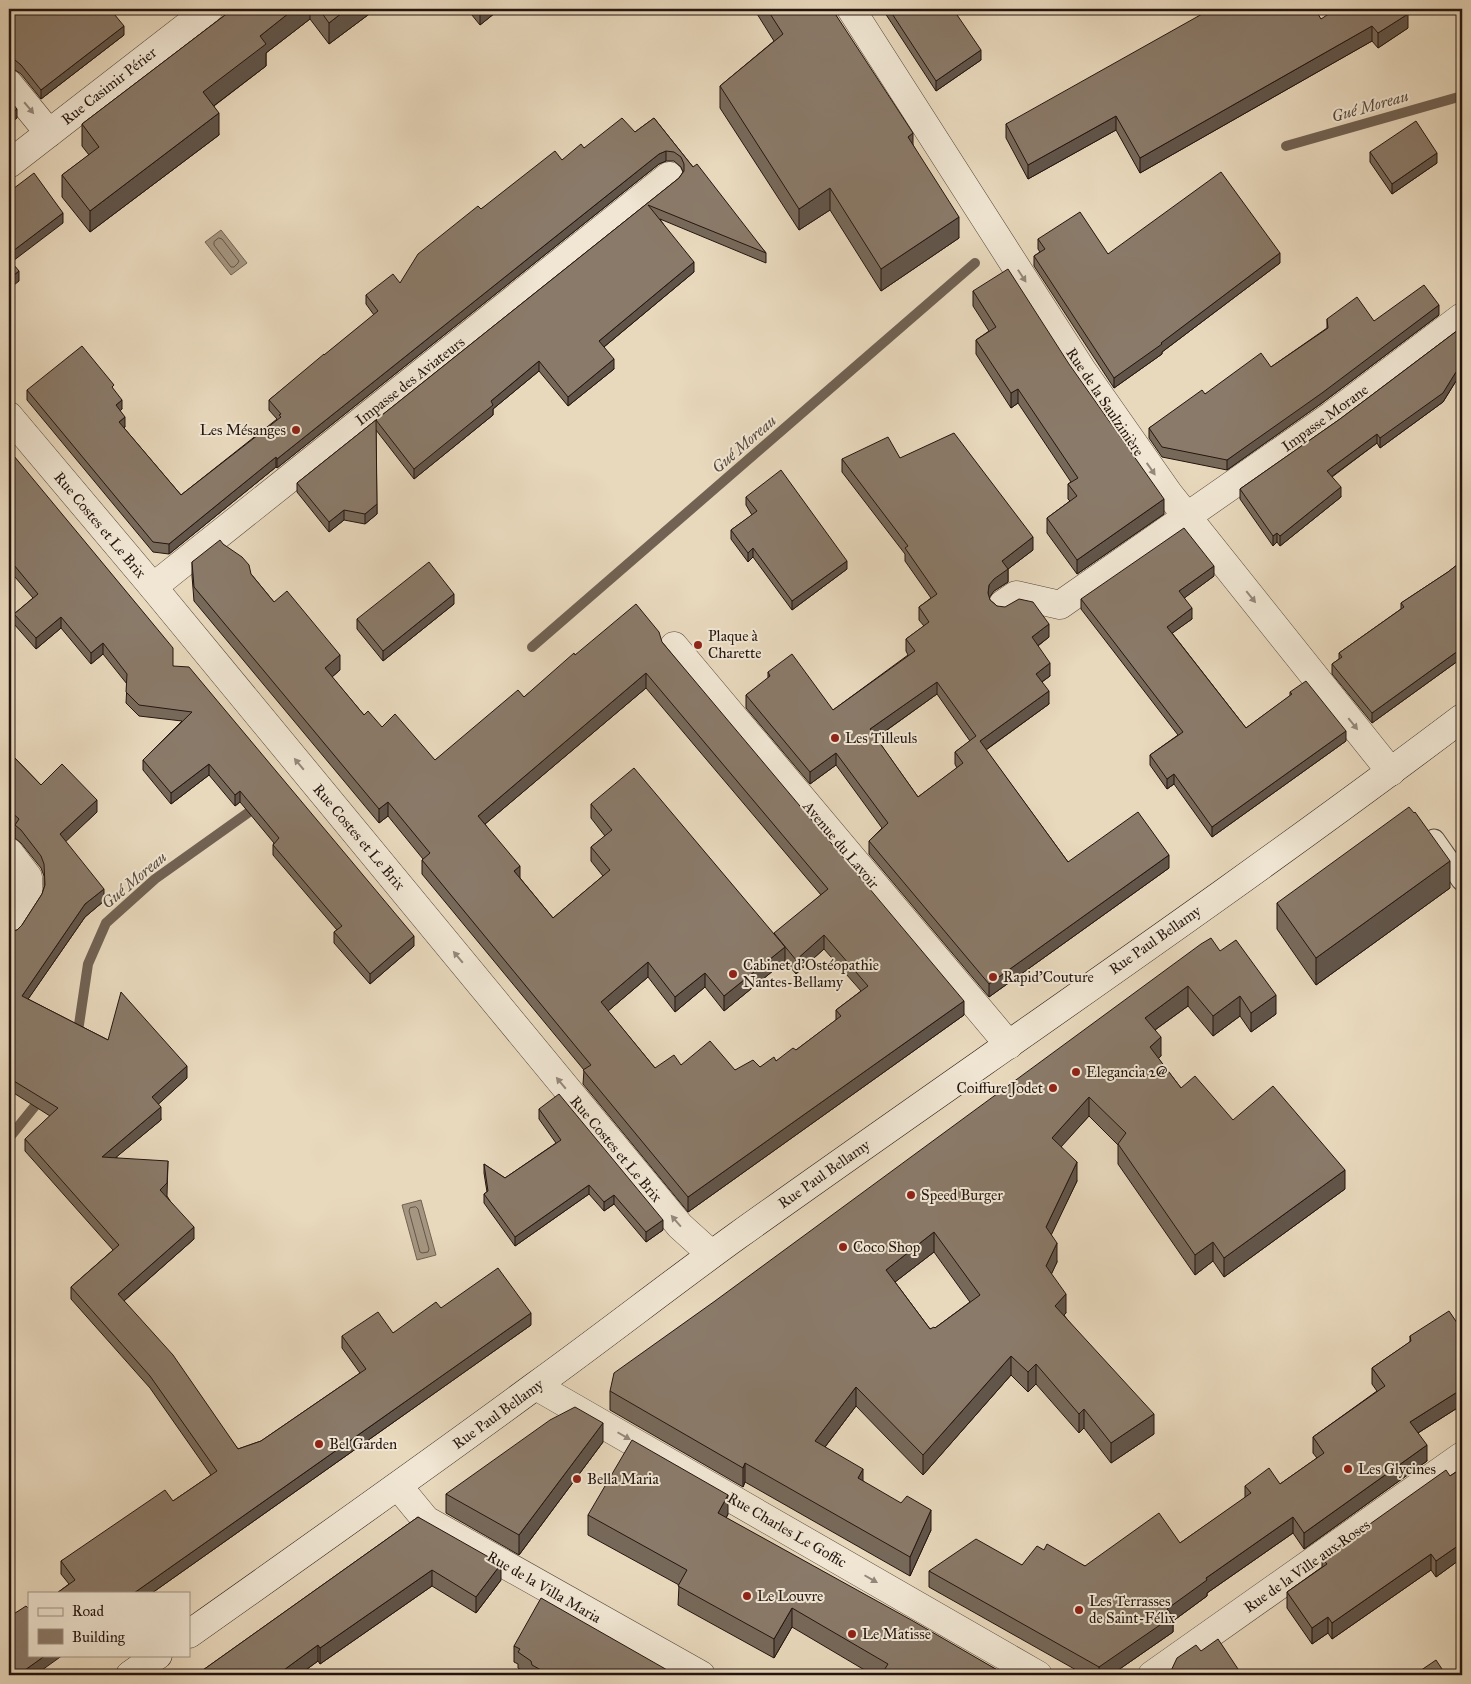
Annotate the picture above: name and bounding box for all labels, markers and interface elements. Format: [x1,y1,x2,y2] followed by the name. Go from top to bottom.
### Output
[58,43,160,129] street label: Rue Casimir Périer
[1329,86,1411,126] water label: Gué Moreau
[23,102,34,115] one-way arrow
[1017,270,1026,283] one-way arrow
[352,333,468,429] street label: Impasse des Aviateurs
[1062,344,1148,460] street label: Rue de la Saulzinière
[1278,381,1372,455] street label: Impasse Morane
[708,411,780,477] water label: Gué Moreau
[200,421,286,439] place label: Les Mésanges
[290,424,302,436] marker: Les Mésanges
[1146,462,1156,476] one-way arrow
[50,468,150,582] street label: Rue Costes et Le Brix
[1246,591,1257,604] one-way arrow
[708,627,762,662] place label: Plaque à Charette
[692,639,704,651] marker: Plaque à Charette
[1347,717,1358,730] one-way arrow
[845,729,917,747] place label: Les Tilleuls
[829,732,841,744] marker: Les Tilleuls
[293,758,304,771] one-way arrow
[309,780,409,894] street label: Rue Costes et Le Brix
[798,797,883,893] street label: Avenue du Lavoir
[98,847,170,913] water label: Gué Moreau
[1106,901,1205,978] street label: Rue Paul Bellamy
[452,951,463,964] one-way arrow
[743,956,879,991] place label: Cabinet d'Ostéopathie Nantes-Bellamy
[727,968,739,980] marker: Cabinet d'Ostéopathie Nantes-Bellamy
[1003,968,1094,986] place label: Rapid'Couture
[987,971,999,983] marker: Rapid'Couture
[1086,1063,1168,1081] place label: Elegancia 2@
[1070,1066,1082,1078] marker: Elegancia 2@
[556,1076,567,1089] one-way arrow
[957,1079,1044,1098] place label: Coiffure Jodet
[1047,1082,1059,1094] marker: Coiffure Jodet
[566,1092,666,1206] street label: Rue Costes et Le Brix
[775,1135,874,1212] street label: Rue Paul Bellamy
[921,1186,1003,1204] place label: Speed Burger
[905,1189,917,1201] marker: Speed Burger
[670,1216,682,1228] one-way arrow
[853,1238,920,1256] place label: Coco Shop
[837,1241,849,1253] marker: Coco Shop
[449,1374,548,1453] street label: Rue Paul Bellamy
[617,1432,630,1441] one-way arrow
[329,1435,397,1453] place label: Bel Garden
[313,1438,325,1450] marker: Bel Garden
[1358,1460,1436,1478] place label: Les Glycines
[1342,1463,1354,1475] marker: Les Glycines
[587,1470,659,1488] place label: Bella Maria
[571,1473,583,1485] marker: Bella Maria
[724,1489,850,1571] street label: Rue Charles Le Goffic
[1240,1516,1374,1616] street label: Rue de la Ville aux Roses
[484,1547,605,1627] street label: Rue de la Villa Maria
[864,1574,877,1583] one-way arrow
[757,1587,823,1605] place label: Le Louvre
[741,1590,753,1602] marker: Le Louvre
[28,1592,190,1656] legend
[1089,1592,1176,1627] place label: Les Terrasses de Saint-Félix
[72,1602,104,1620] text: Road
[1073,1604,1085,1616] marker: Les Terrasses de Saint-Félix
[862,1625,931,1643] place label: Le Matisse
[72,1628,126,1646] text: Building
[846,1628,858,1640] marker: Le Matisse

